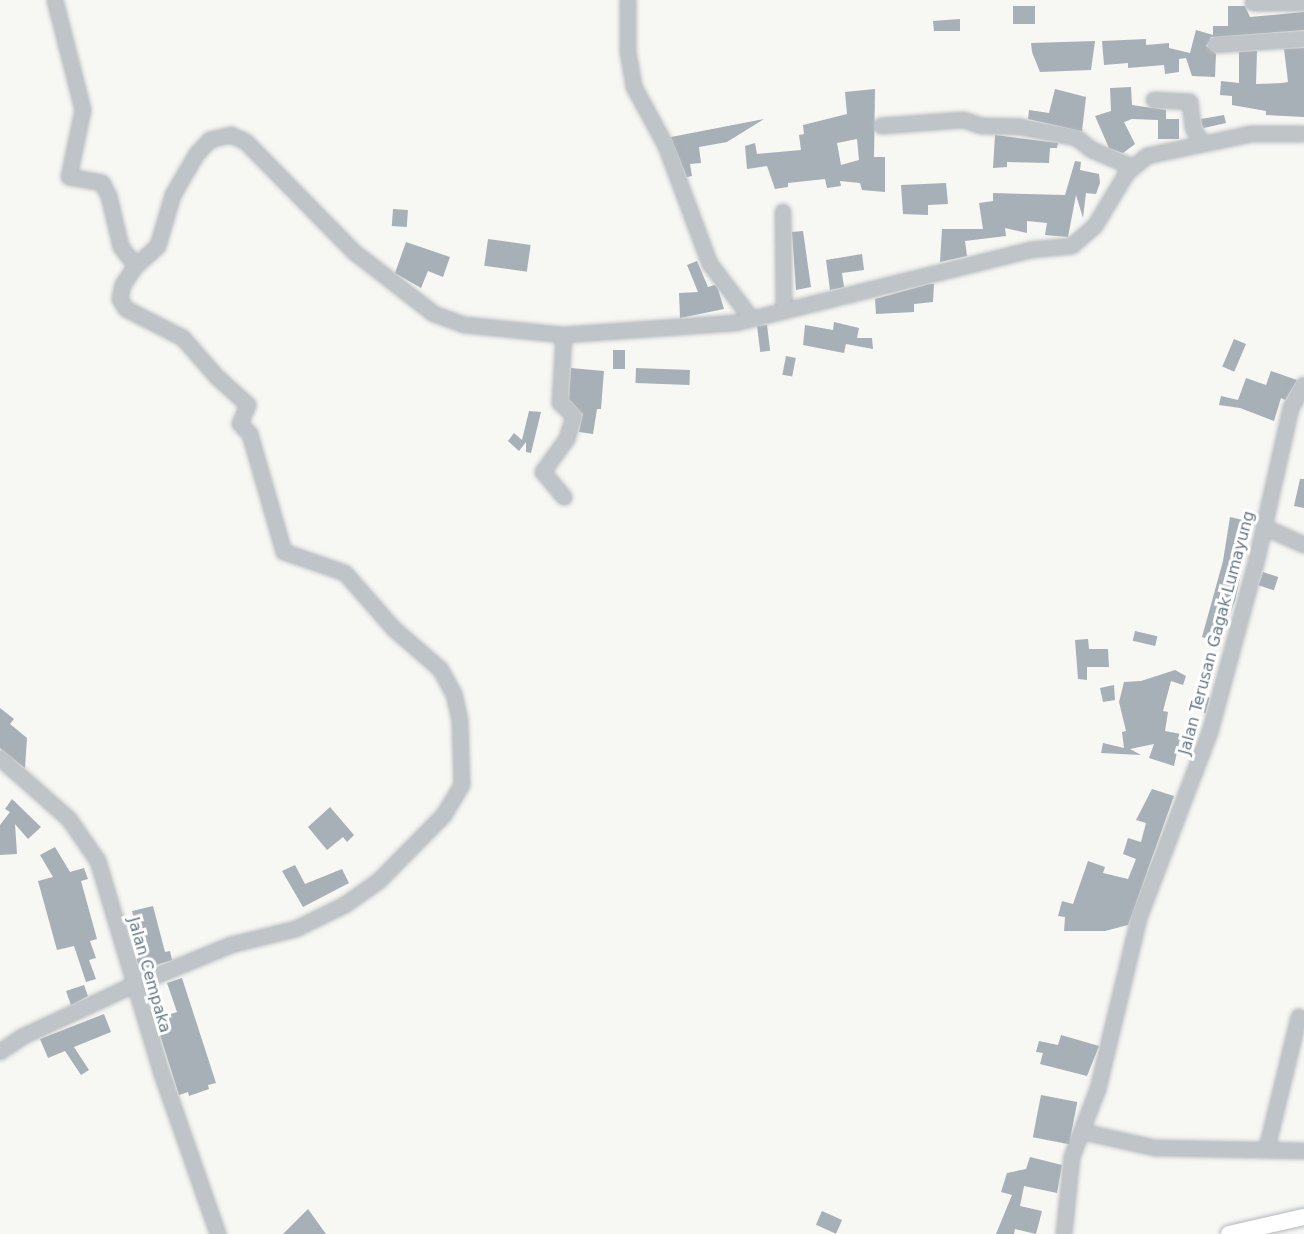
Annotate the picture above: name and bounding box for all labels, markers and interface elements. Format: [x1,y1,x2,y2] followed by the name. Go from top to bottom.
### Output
[1175,509,1259,757] street label: Jalan Terusan Gagak Lumayung
[123,915,175,1035] street label: Jalan Cempaka

